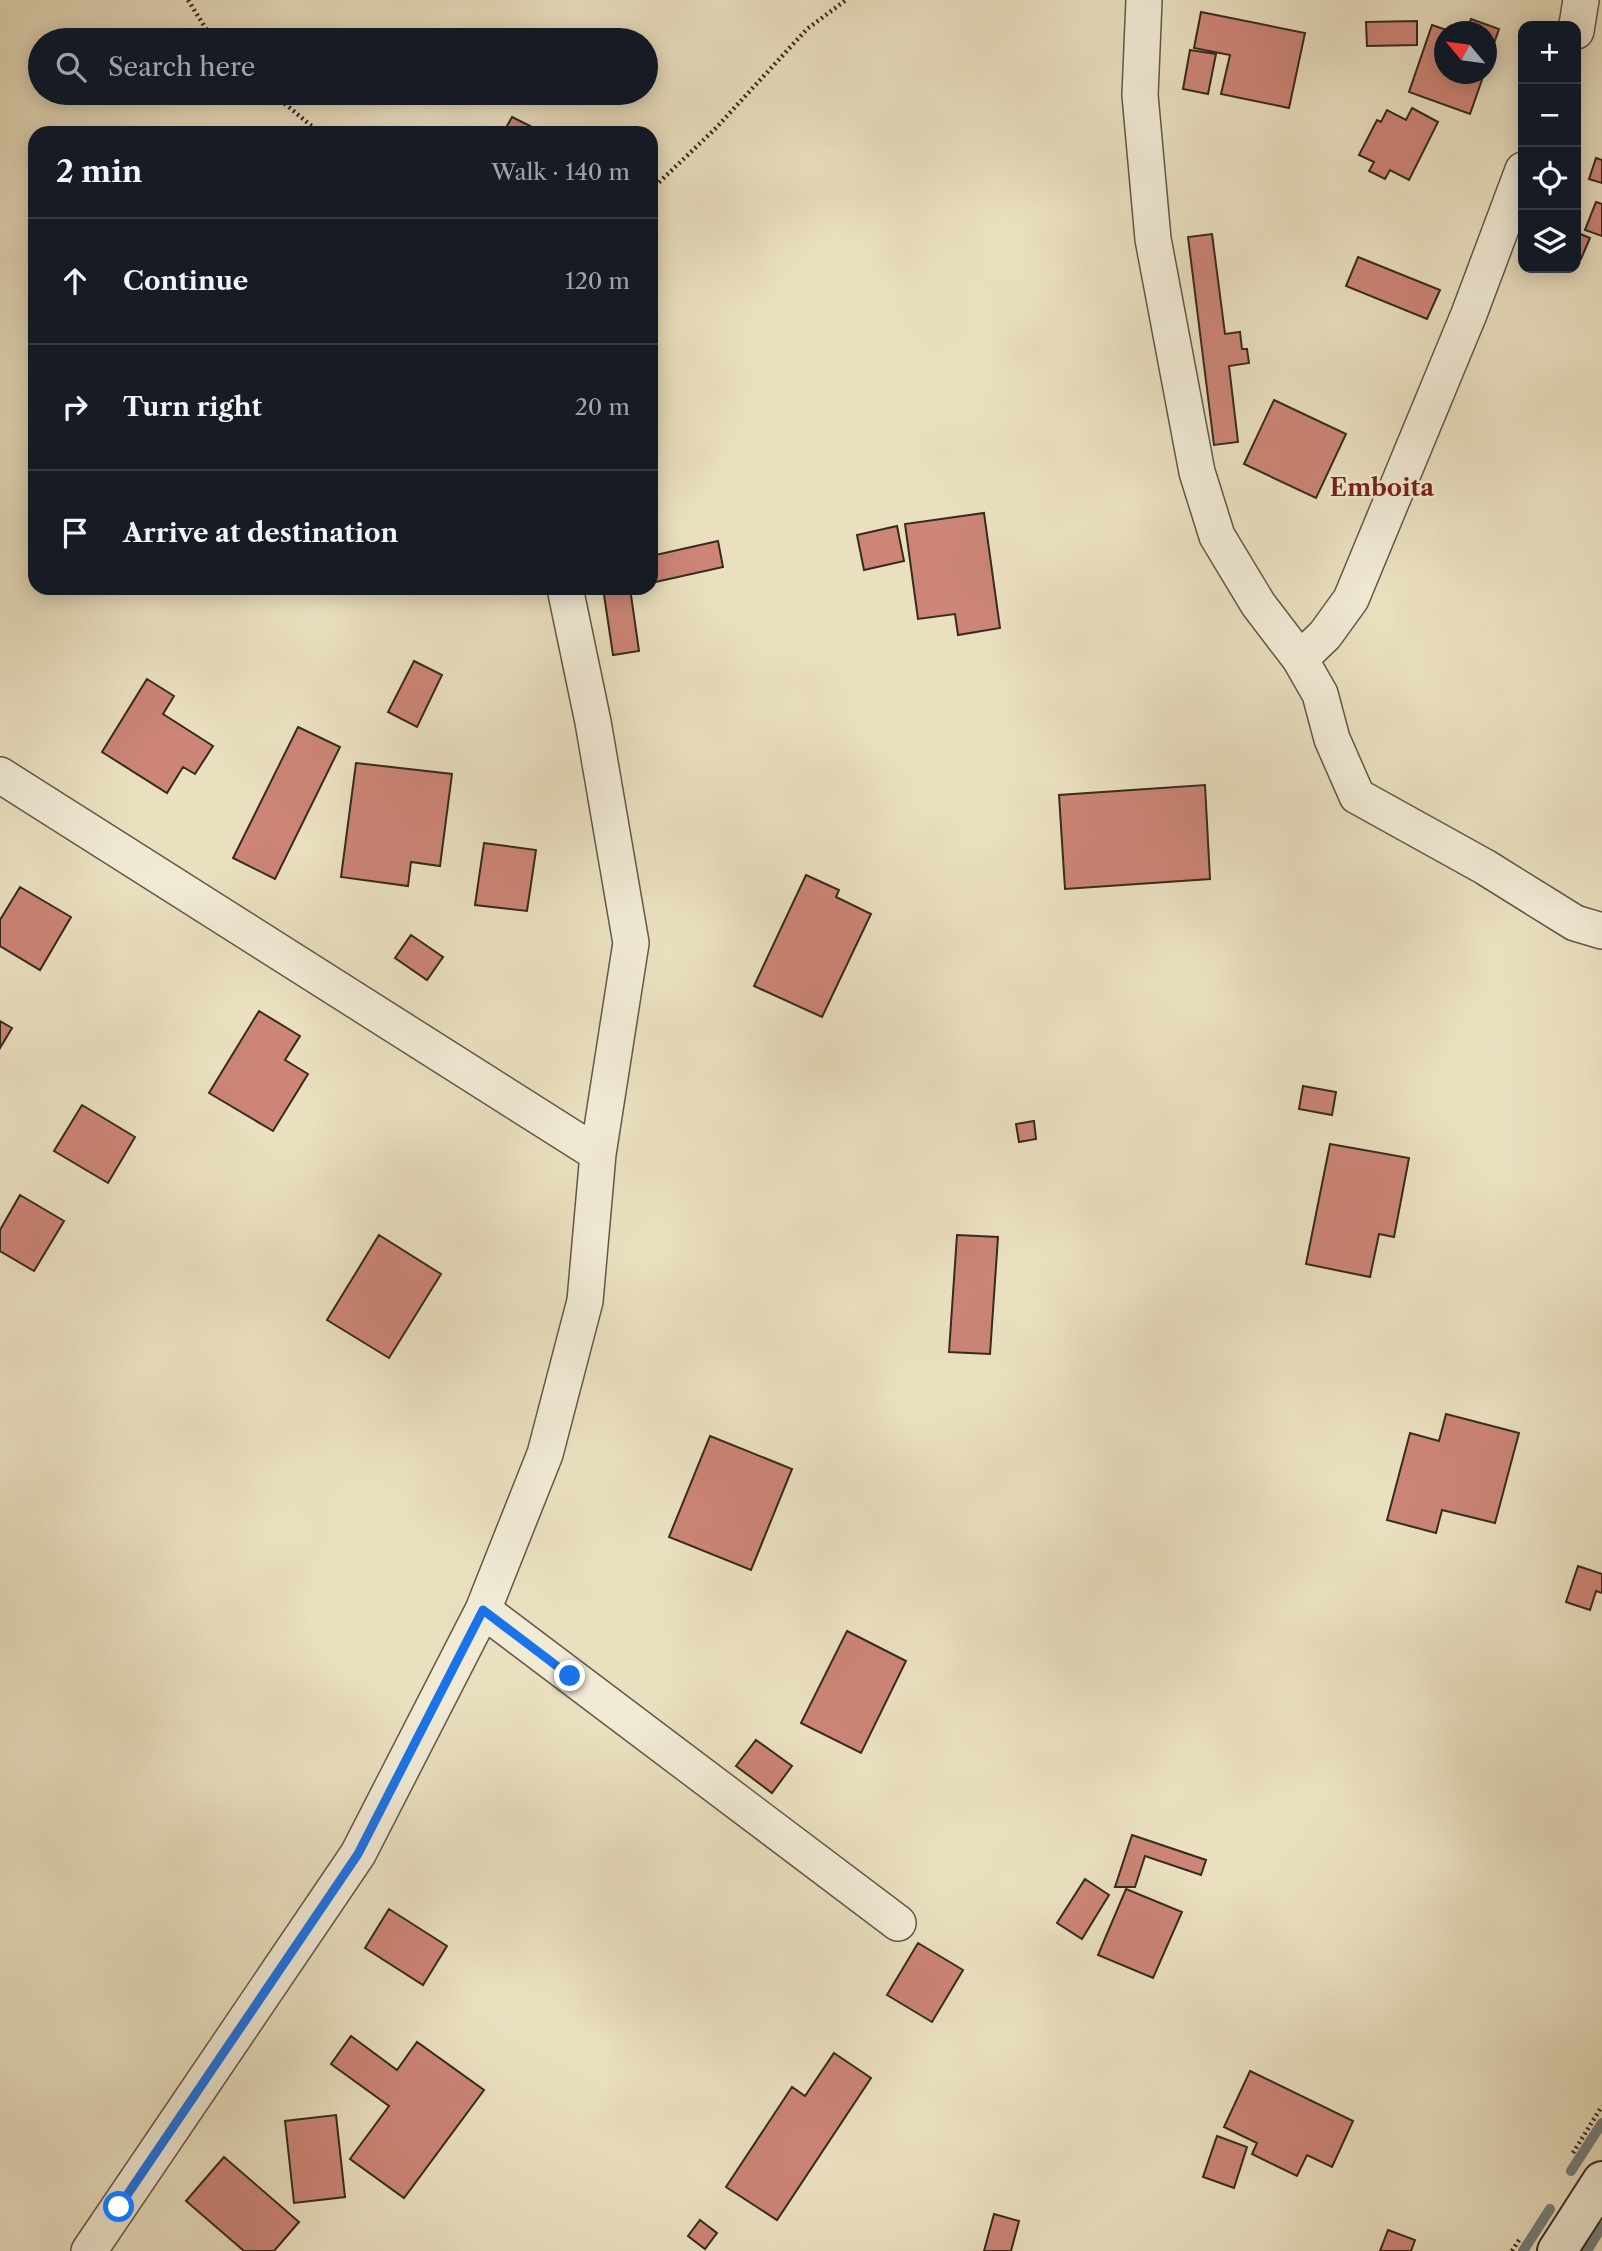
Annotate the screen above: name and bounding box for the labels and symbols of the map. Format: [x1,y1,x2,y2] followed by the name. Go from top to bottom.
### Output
[1434,21,1497,84] north arrow
[1330,473,1435,502] district label: Emboita
[554,1660,585,1691] route end
[103,2191,134,2222] route start

